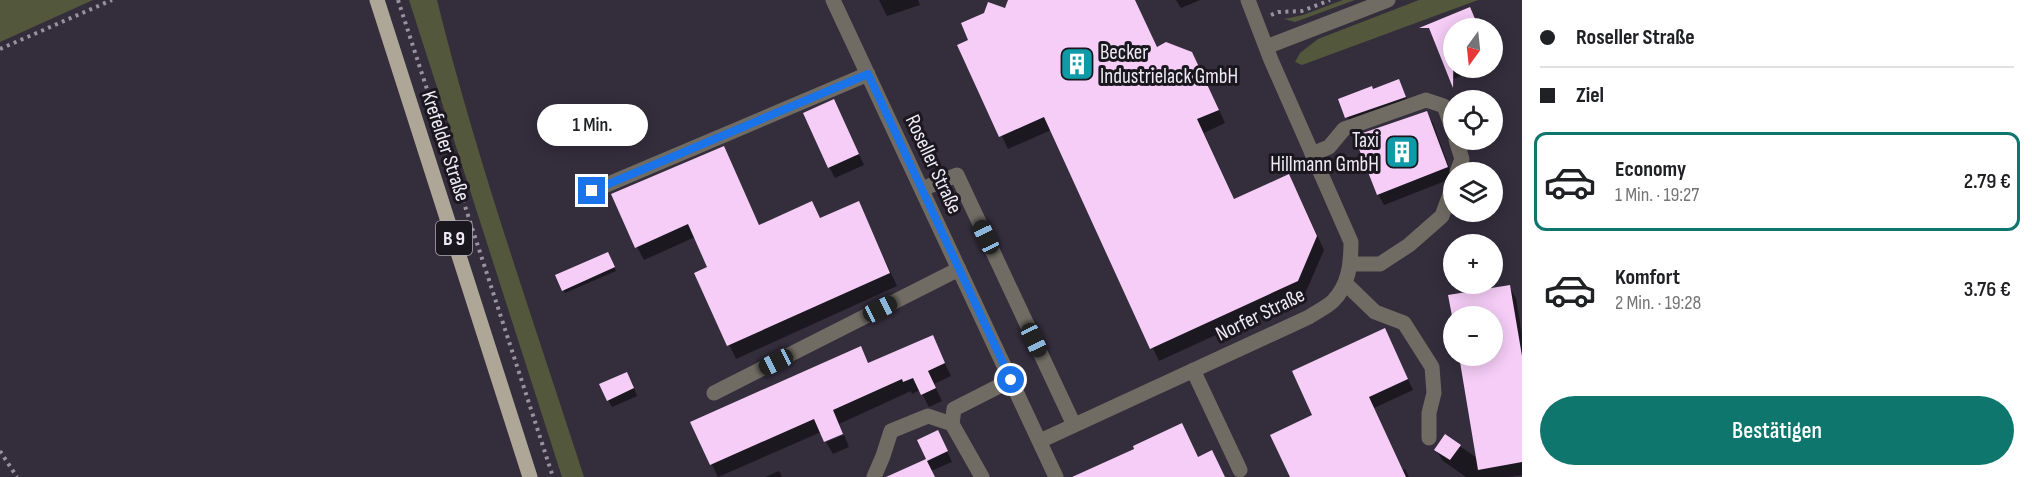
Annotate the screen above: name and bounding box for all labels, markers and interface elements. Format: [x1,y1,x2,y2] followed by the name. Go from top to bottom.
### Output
[1443,18,1503,78] north arrow
[1443,18,1503,366] map controls
[1576,24,1695,51] text: Roseller Straße
[1100,40,1238,89] place label: Becker Industrielack GmbH
[1059,46,1095,82] building icon: Becker Industrielack GmbH
[1576,82,1604,109] text: Ziel
[416,88,475,204] street label: Krefelder Straße
[1443,90,1503,150] button: locate
[536,104,648,146] callout: 1 Min.
[900,111,967,218] street label: Roseller Straße
[573,113,612,137] text: 1 Min.
[1270,128,1379,177] place label: Taxi Hillmann GmbH
[1384,134,1420,170] building icon: Taxi Hillmann GmbH
[1543,155,1597,209] icon: car
[1615,156,1686,183] text: Economy
[1443,162,1503,222] button: layers
[1964,168,2011,195] text: 2.79 €
[578,177,605,204] route end
[1615,183,1699,207] text: 1 Min. · 19:27
[970,217,1002,257] car
[436,221,472,255] road number: B 9
[1443,234,1503,294] button: +
[1543,263,1597,317] icon: car
[1615,264,1680,291] text: Komfort
[1964,276,2011,303] text: 3.76 €
[1212,282,1309,347] street label: Norfer Straße
[1615,291,1701,315] text: 2 Min. · 19:28
[860,293,900,325] car
[1443,306,1503,366] button: −
[1018,320,1050,360] car
[756,346,796,378] car
[997,366,1024,393] route start
[1540,396,2014,465] button: Bestätigen

